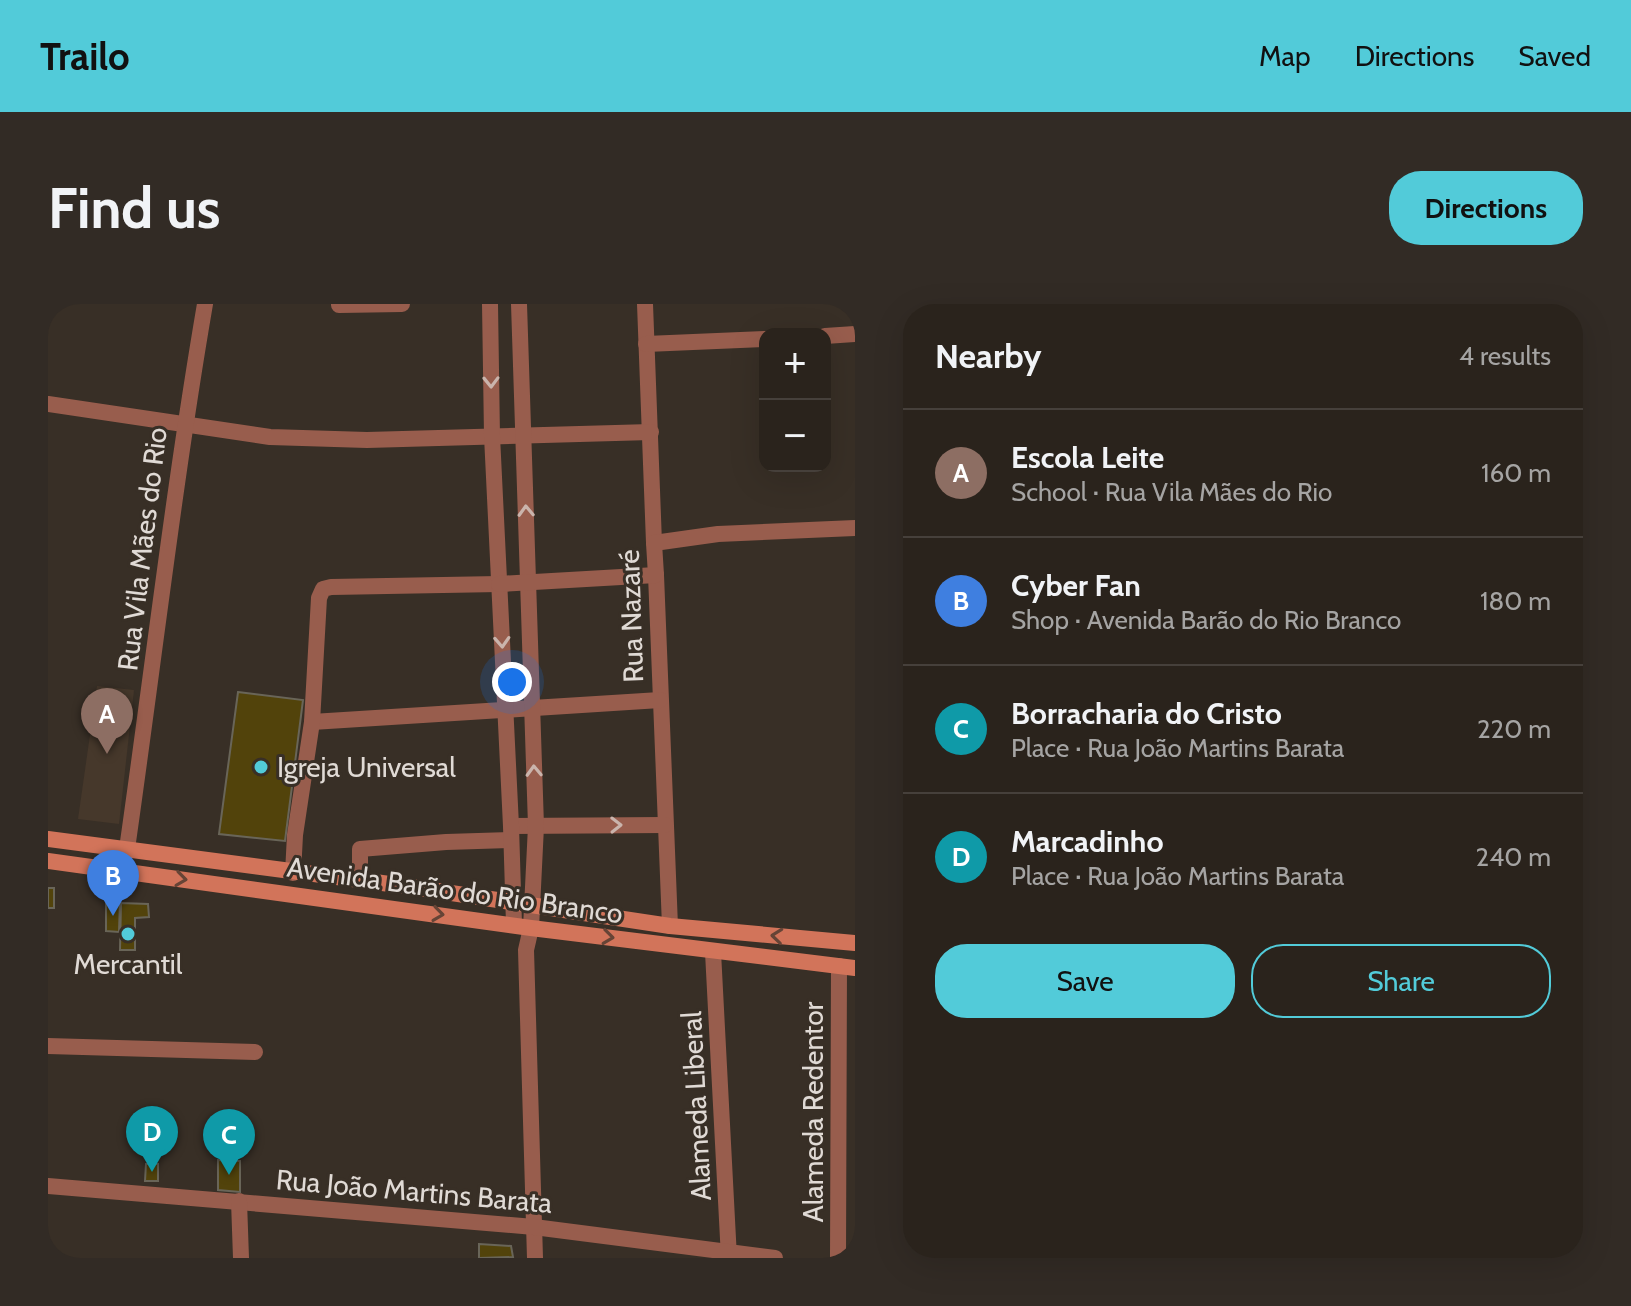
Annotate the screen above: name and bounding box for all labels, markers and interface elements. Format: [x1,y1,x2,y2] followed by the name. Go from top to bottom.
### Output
[40,33,130,80] text: Trailo
[1259,39,1311,73] text: Map
[1355,39,1474,73] text: Directions
[1518,39,1591,73] text: Saved
[1389,171,1583,245] button: Directions
[48,174,221,242] text: Find us
[759,328,831,472] map controls
[759,328,831,400] button: +
[935,335,1042,377] text: Nearby
[1459,340,1551,372] text: 4 results
[483,376,500,389] one-way arrow
[759,400,831,472] button: −
[110,425,174,673] street label: Rua Vila Mães do Rio
[1011,439,1164,476] text: Escola Leite
[953,457,969,489] text: A
[1481,457,1551,489] text: 160 m
[1011,476,1332,508] text: School · Rua Vila Mães do Rio
[517,504,534,517] one-way arrow
[612,549,650,683] street label: Rua Nazaré
[1011,567,1141,604] text: Cyber Fan
[953,585,969,617] text: B
[1480,585,1551,617] text: 180 m
[1011,604,1401,636] text: Shop · Avenida Barão do Rio Branco
[493,636,510,649] one-way arrow
[492,662,532,702] your location
[81,688,133,754] pin: A
[1011,695,1282,732] text: Borracharia do Cristo
[953,713,969,745] text: C
[1477,713,1551,745] text: 220 m
[1011,732,1344,764] text: Place · Rua João Martins Barata
[277,750,456,784] place label: Igreja Universal
[252,758,270,776] marker: Igreja Universal
[525,764,543,777] one-way arrow
[610,816,623,834] one-way arrow
[1011,823,1164,860] text: Marcadinho
[952,841,970,873] text: D
[1476,841,1551,873] text: 240 m
[87,850,139,916] pin: B
[285,850,625,930] street label: Avenida Barão do Rio Branco
[1011,860,1344,892] text: Place · Rua João Martins Barata
[174,870,188,887] one-way arrow
[432,905,445,922] one-way arrow
[119,925,137,943] marker: Mercantil
[602,928,615,945] one-way arrow
[770,928,783,945] one-way arrow
[935,944,1235,1018] button: Save
[1251,944,1551,1018] button: Share
[74,947,183,981] place label: Mercantil
[796,1001,830,1222] street label: Alameda Redentor
[674,1010,718,1202] street label: Alameda Liberal
[126,1106,178,1172] pin: D
[203,1109,255,1175] pin: C
[275,1162,554,1220] street label: Rua João Martins Barata

